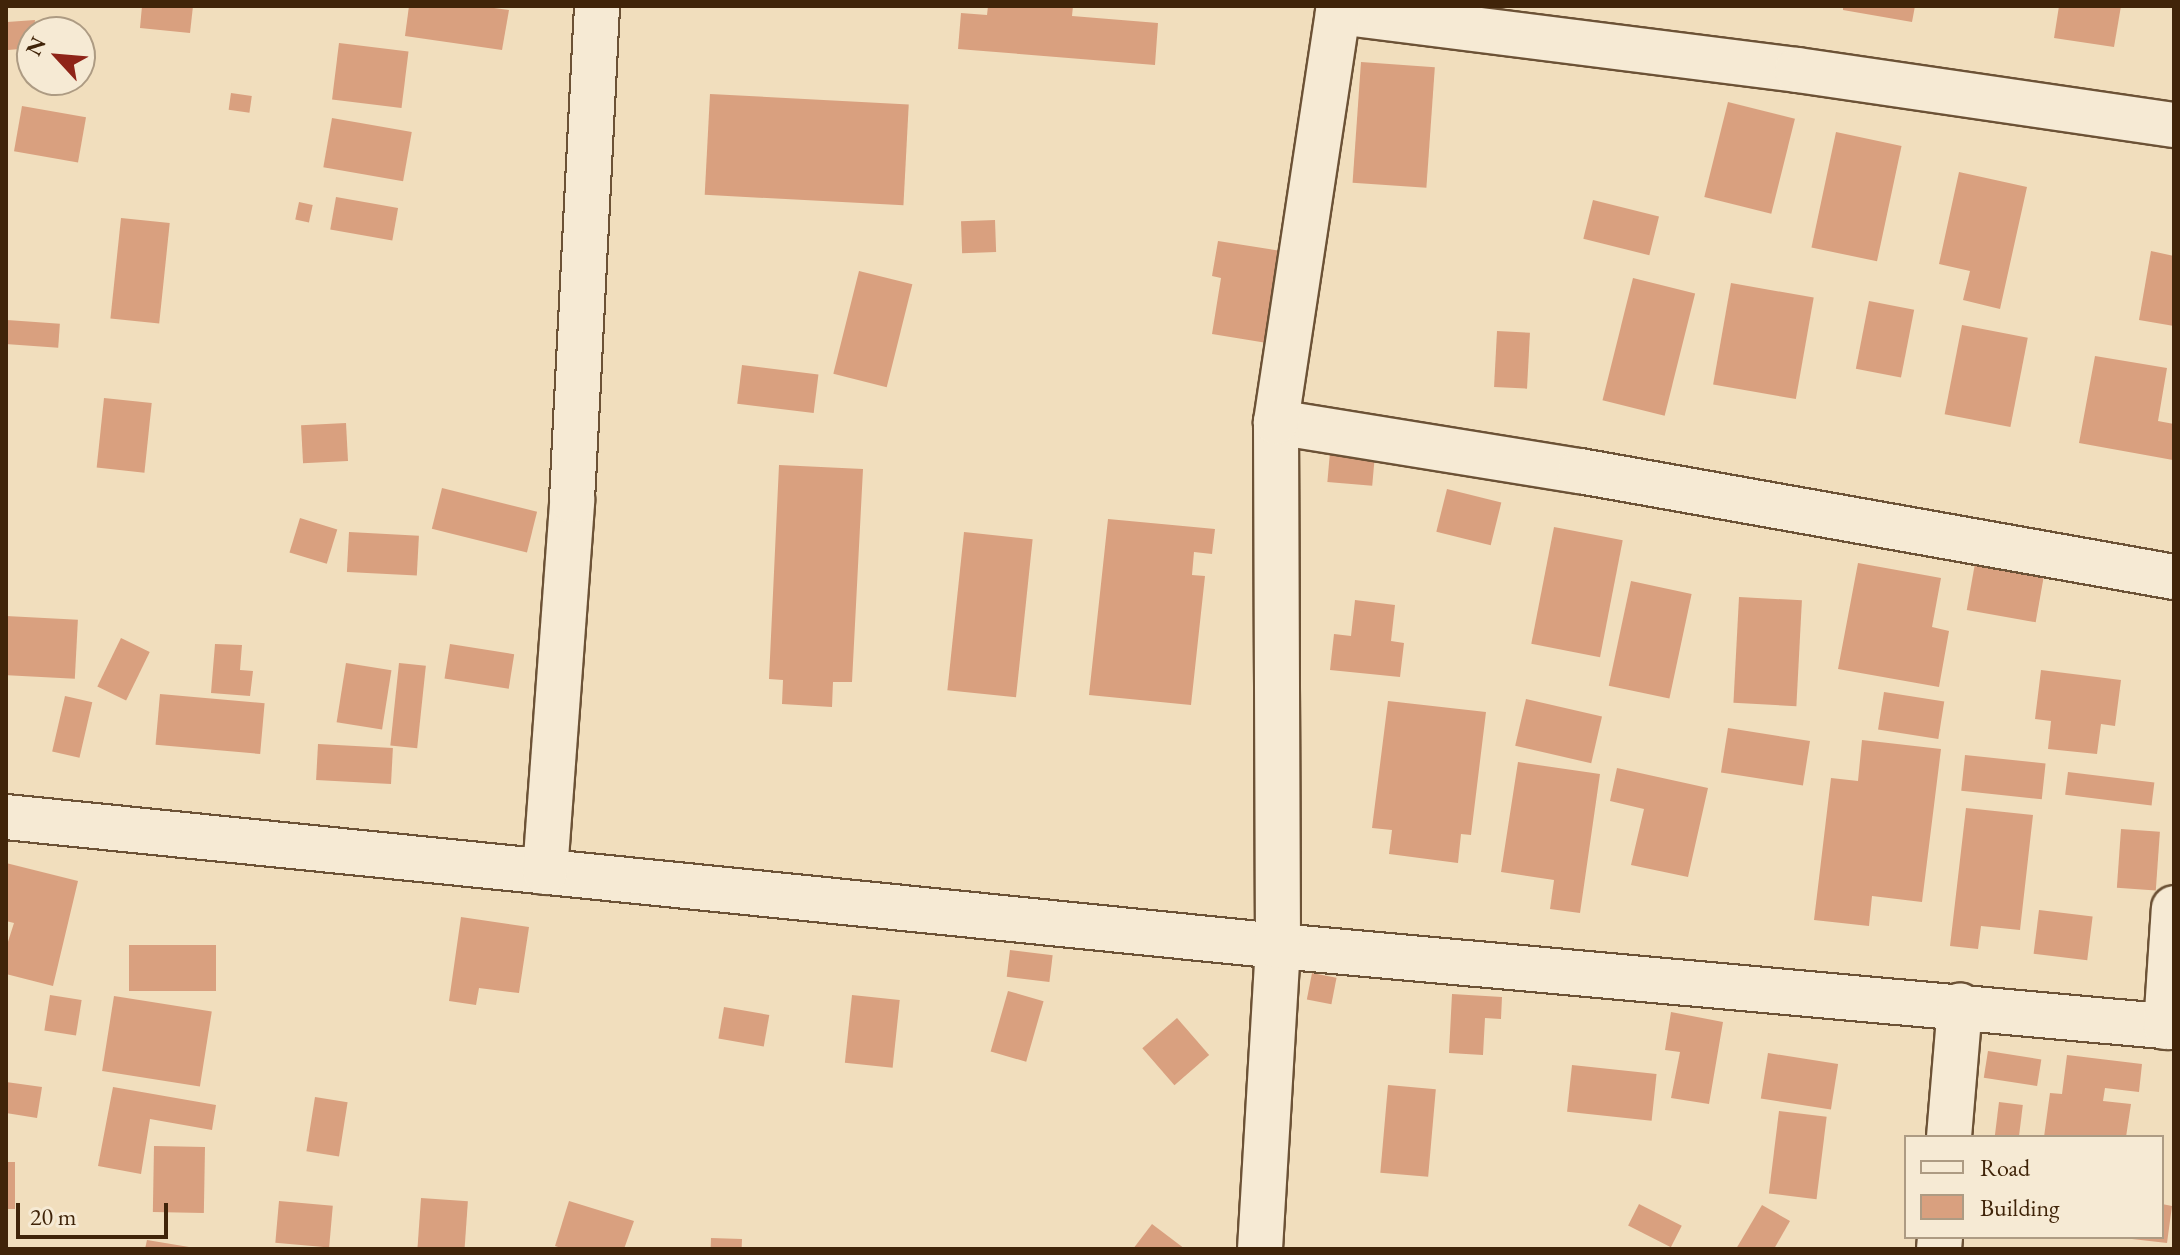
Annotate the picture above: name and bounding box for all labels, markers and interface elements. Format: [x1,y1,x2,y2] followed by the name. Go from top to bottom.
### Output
[16,16,96,96] north arrow
[19,32,53,60] text: N
[1904,1135,2164,1239] legend
[1980,1152,2030,1183] text: Road
[20,1187,172,1237] scale bar
[1980,1192,2060,1223] text: Building
[30,1201,77,1232] text: 20 m

